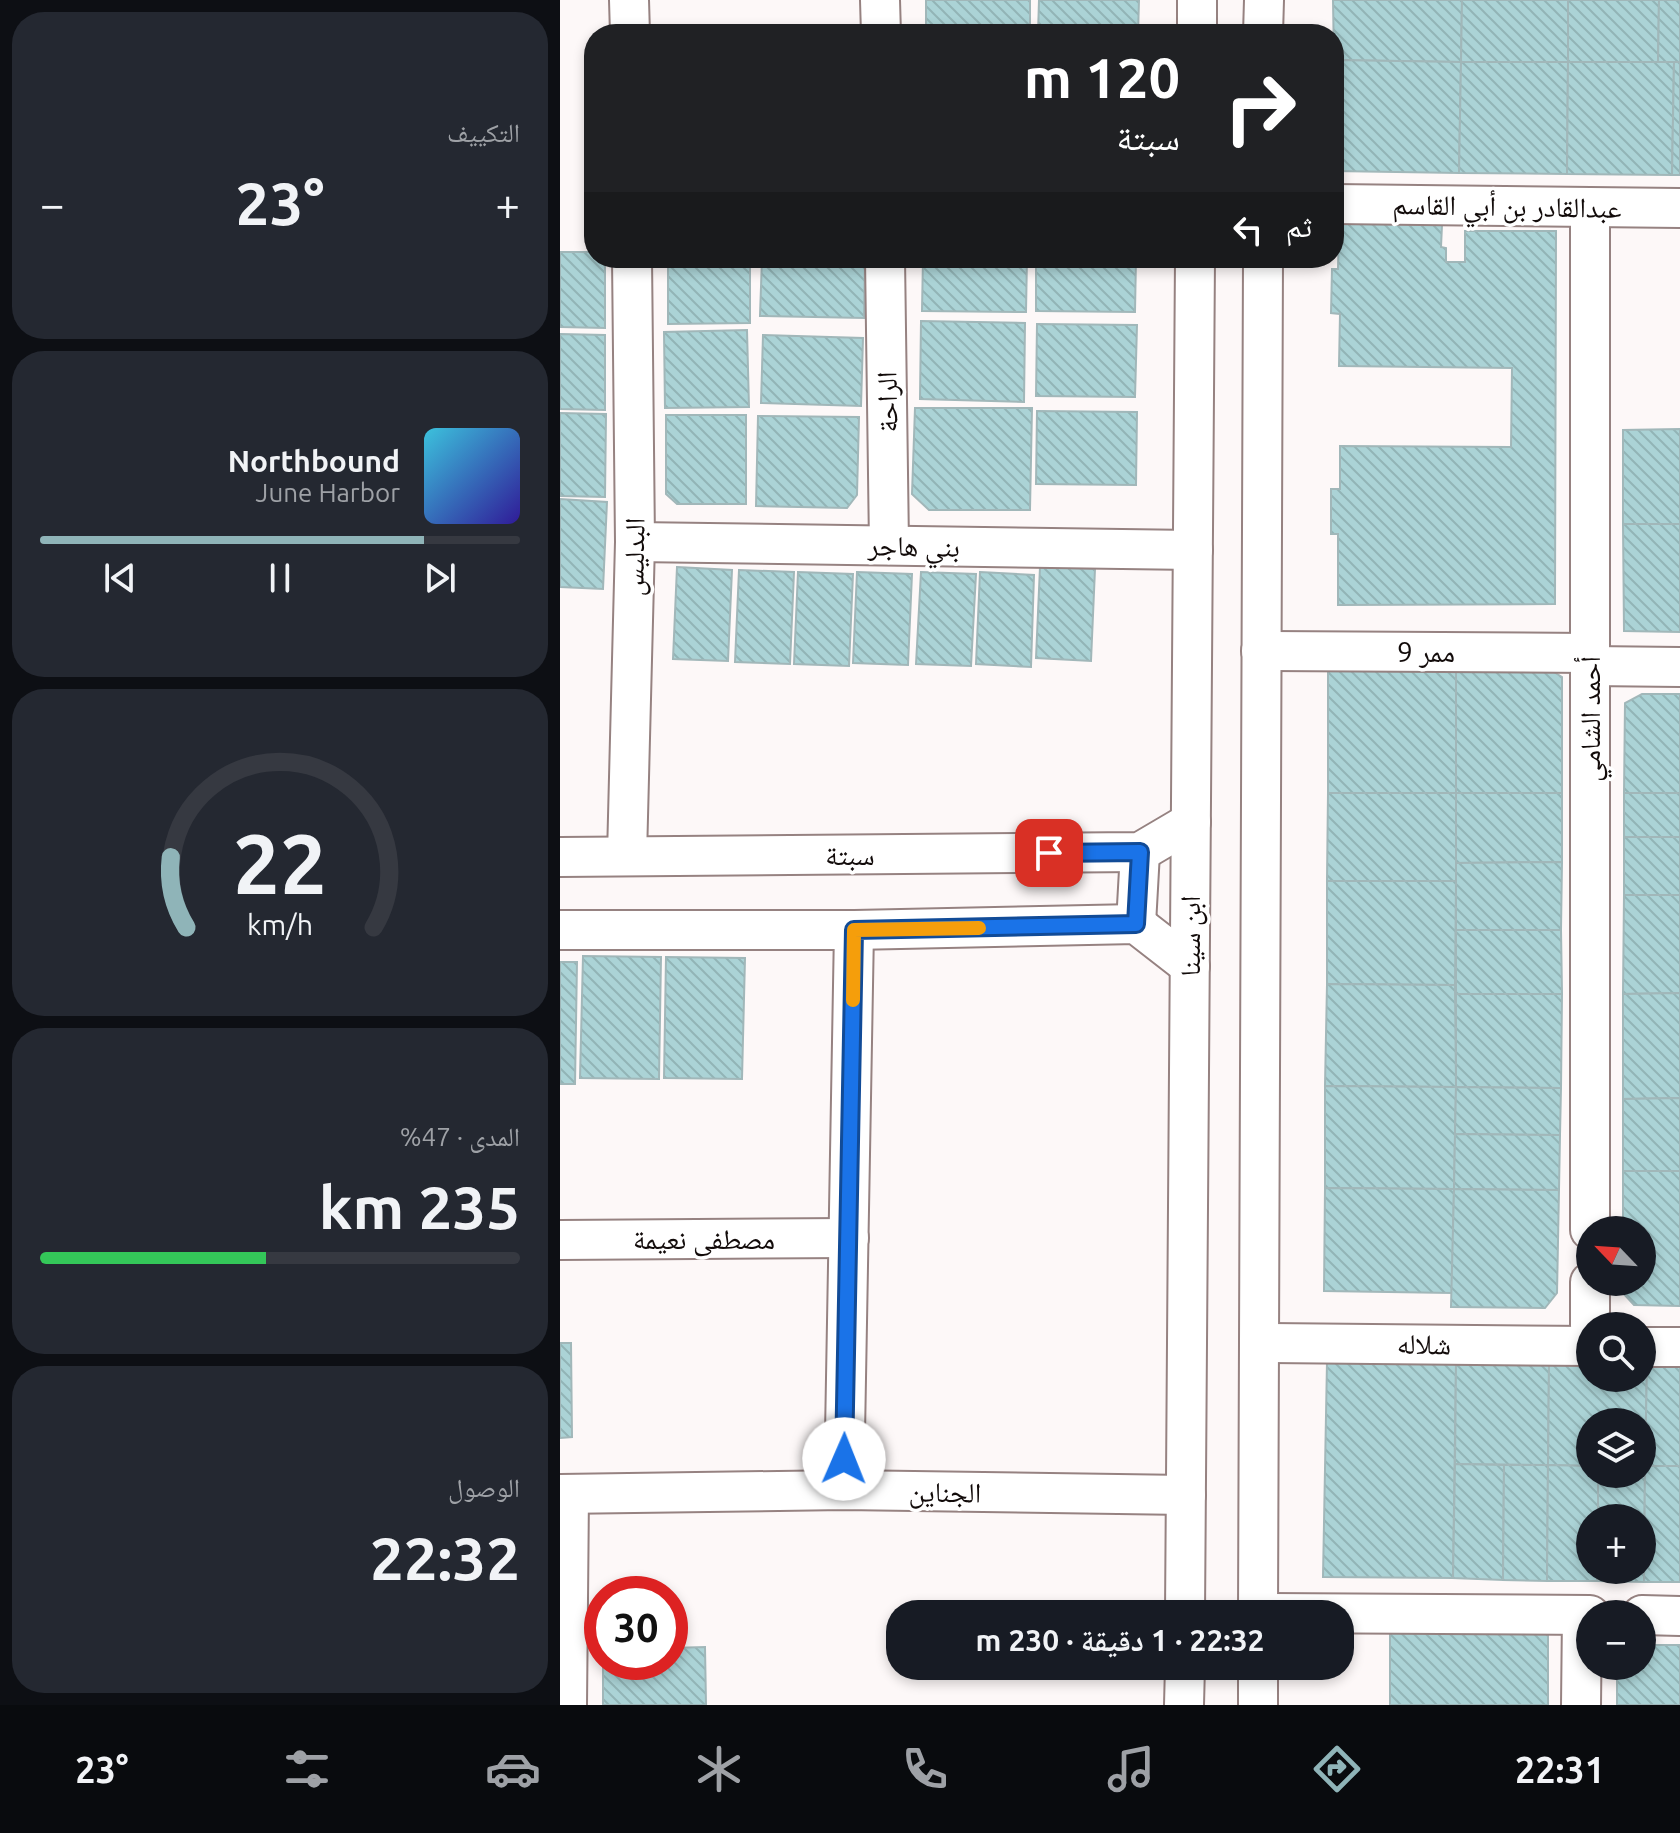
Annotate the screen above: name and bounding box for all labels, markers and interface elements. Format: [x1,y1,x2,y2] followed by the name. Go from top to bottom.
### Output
[1024,46,1180,109] text: 120 m
[1208,56,1312,160] icon: right
[1117,116,1180,157] text: سبتة
[447,118,520,147] text: التكييف
[236,169,324,236] text: 23°
[40,179,65,228] text: −
[495,179,520,228] text: +
[1392,187,1622,231] street label: عبدالقادر بن أبي القاسم
[1226,208,1270,252] icon: left
[1286,209,1312,243] text: ثم
[870,371,904,433] street label: الراحة
[228,444,400,478] text: Northbound
[256,478,400,507] text: June Harbor
[617,517,653,597] street label: البدليس
[867,529,960,570] street label: بني هاجر
[98,556,142,600] icon: previous
[258,556,302,600] icon: pause
[418,556,462,600] icon: next
[1397,636,1455,668] street label: ممر 9
[1573,656,1613,782] street label: أحمد الشامي
[233,816,327,910] text: 22
[1015,819,1083,887] pin
[1027,831,1071,875] icon: arrive
[825,839,875,871] street label: سبتة
[1174,896,1208,976] street label: ابن سينا
[247,909,313,941] text: km/h
[400,1122,520,1151] text: المدى · 47%
[319,1173,520,1240] text: 235 km
[1576,1216,1656,1296] north arrow
[1576,1216,1656,1680] map controls
[633,1223,775,1257] street label: مصطفى نعيمة
[1576,1312,1656,1392] button: search
[1397,1328,1451,1359] street label: شلاله
[1576,1408,1656,1488] button: layers
[802,1417,886,1501] position arrow
[448,1473,520,1502] text: الوصول
[908,1475,982,1511] street label: الجناين
[1576,1504,1656,1584] button: +
[370,1524,520,1591] text: 22:32
[584,1576,688,1680] speed limit sign: 30
[1576,1600,1656,1680] button: −
[975,1623,1265,1657] text: 22:32 · 1 دقيقة · 230 m
[279,1741,335,1797] icon: filters
[485,1741,541,1797] icon: car
[691,1741,747,1797] icon: climate
[897,1741,953,1797] icon: phone
[1103,1741,1159,1797] icon: music
[1309,1741,1365,1797] icon: directions
[75,1749,128,1790] text: 23°
[1515,1749,1605,1790] text: 22:31

